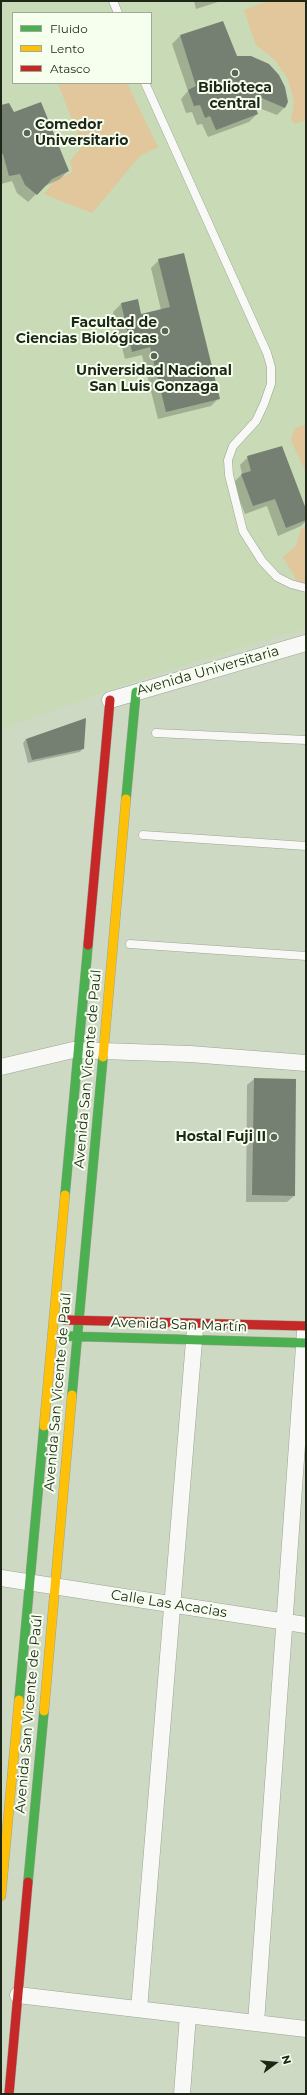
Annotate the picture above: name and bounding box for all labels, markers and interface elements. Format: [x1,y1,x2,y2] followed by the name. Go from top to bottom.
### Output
[12,12,152,84] legend
[50,21,88,36] text: Fluido
[50,41,85,56] text: Lento
[50,61,90,76] text: Atasco
[230,68,240,78] marker: Biblioteca central
[198,80,272,112] place label: Biblioteca central
[35,117,128,150] place label: Comedor Universitario
[22,128,32,138] marker: Comedor Universitario
[16,315,157,348] place label: Facultad de Ciencias Biológicas
[160,326,170,336] marker: Facultad de Ciencias Biológicas
[149,351,159,361] marker: Universidad Nacional San Luis Gonzaga
[76,363,232,396] place label: Universidad Nacional San Luis Gonzaga
[135,643,281,699] street label: Avenida Universitaria
[71,969,105,1169] street label: Avenida San Vicente de Paúl
[175,1129,266,1145] place label: Hostal Fuji II
[269,1132,279,1142] marker: Hostal Fuji II
[41,1292,75,1492] street label: Avenida San Vicente de Paúl
[110,1314,248,1336] street label: Avenida San Martín
[110,1587,228,1621] street label: Calle Las Acacias
[12,1614,46,1814] street label: Avenida San Vicente de Paúl
[255,2043,295,2083] north arrow
[279,2053,294,2066] text: N

